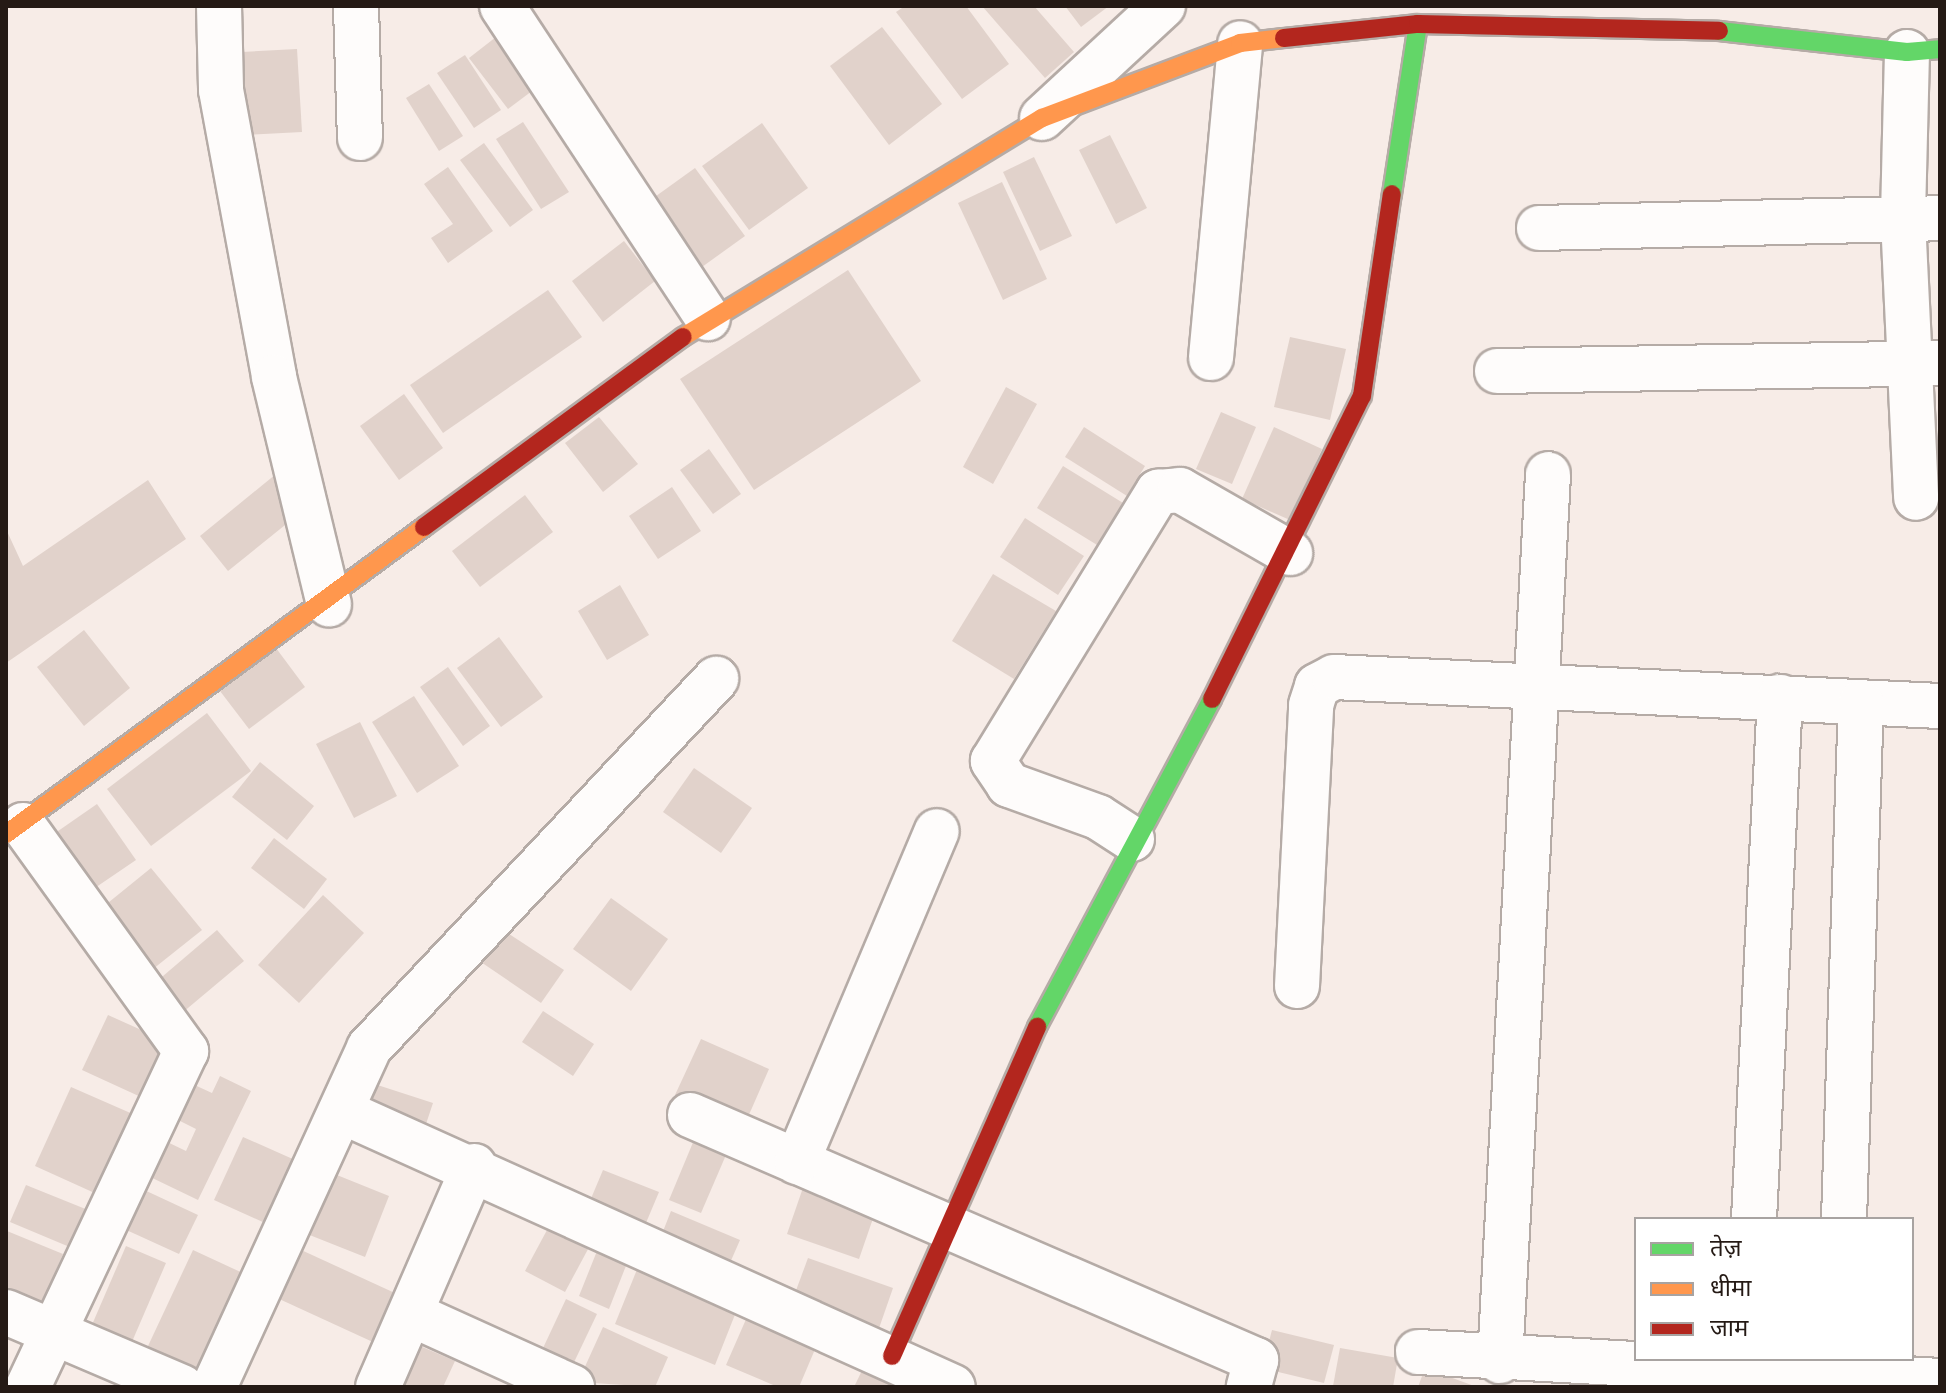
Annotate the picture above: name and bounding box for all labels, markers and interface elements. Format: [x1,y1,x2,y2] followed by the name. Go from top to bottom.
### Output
[1634,1217,1914,1361] legend
[1710,1233,1742,1262] text: तेज़
[1710,1273,1752,1302] text: धीमा
[1710,1313,1748,1342] text: जाम

